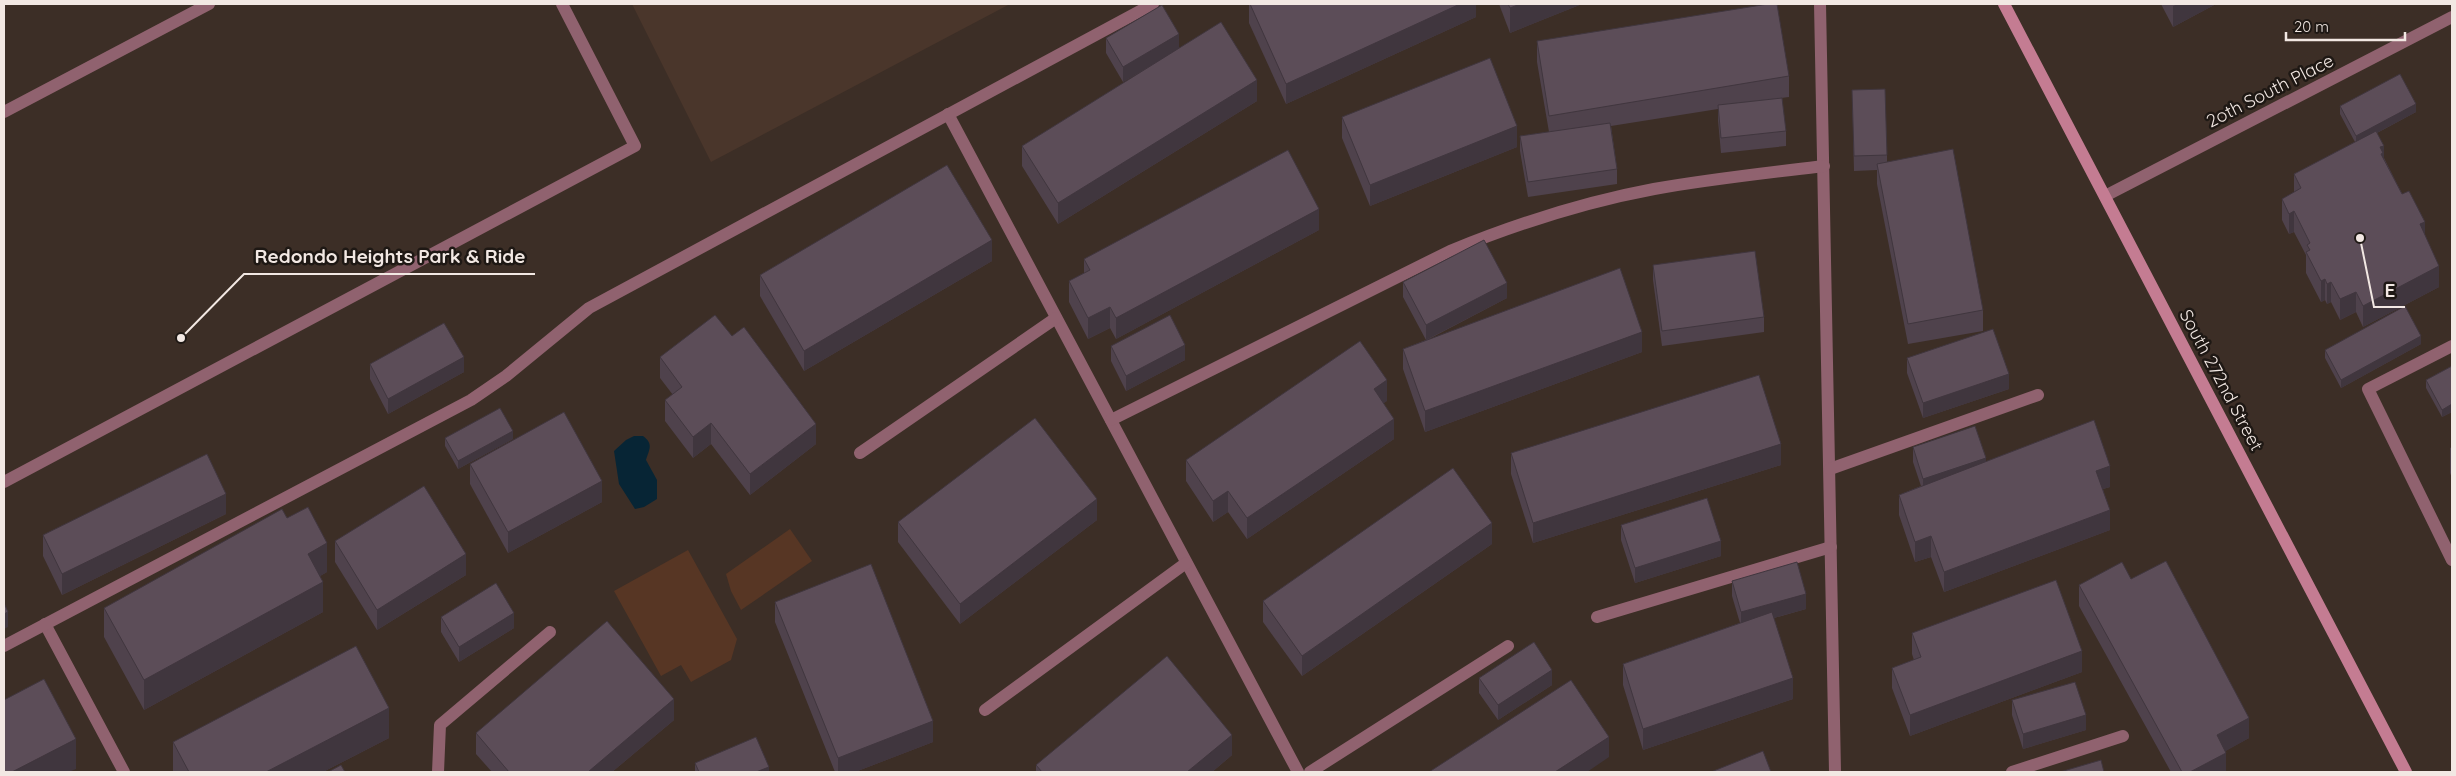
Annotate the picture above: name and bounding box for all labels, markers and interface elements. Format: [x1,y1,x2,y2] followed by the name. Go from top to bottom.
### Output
[2286,10,2405,42] scale bar
[2294,17,2329,36] text: 20 m
[2202,49,2337,133] street label: 2oth South Place
[244,240,535,274] callout: Redondo Heights Park & Ride
[255,244,525,268] text: Redondo Heights Park & Ride
[2374,273,2405,307] callout: E
[2385,278,2396,302] text: E
[2174,305,2268,454] street label: South 272nd Street

